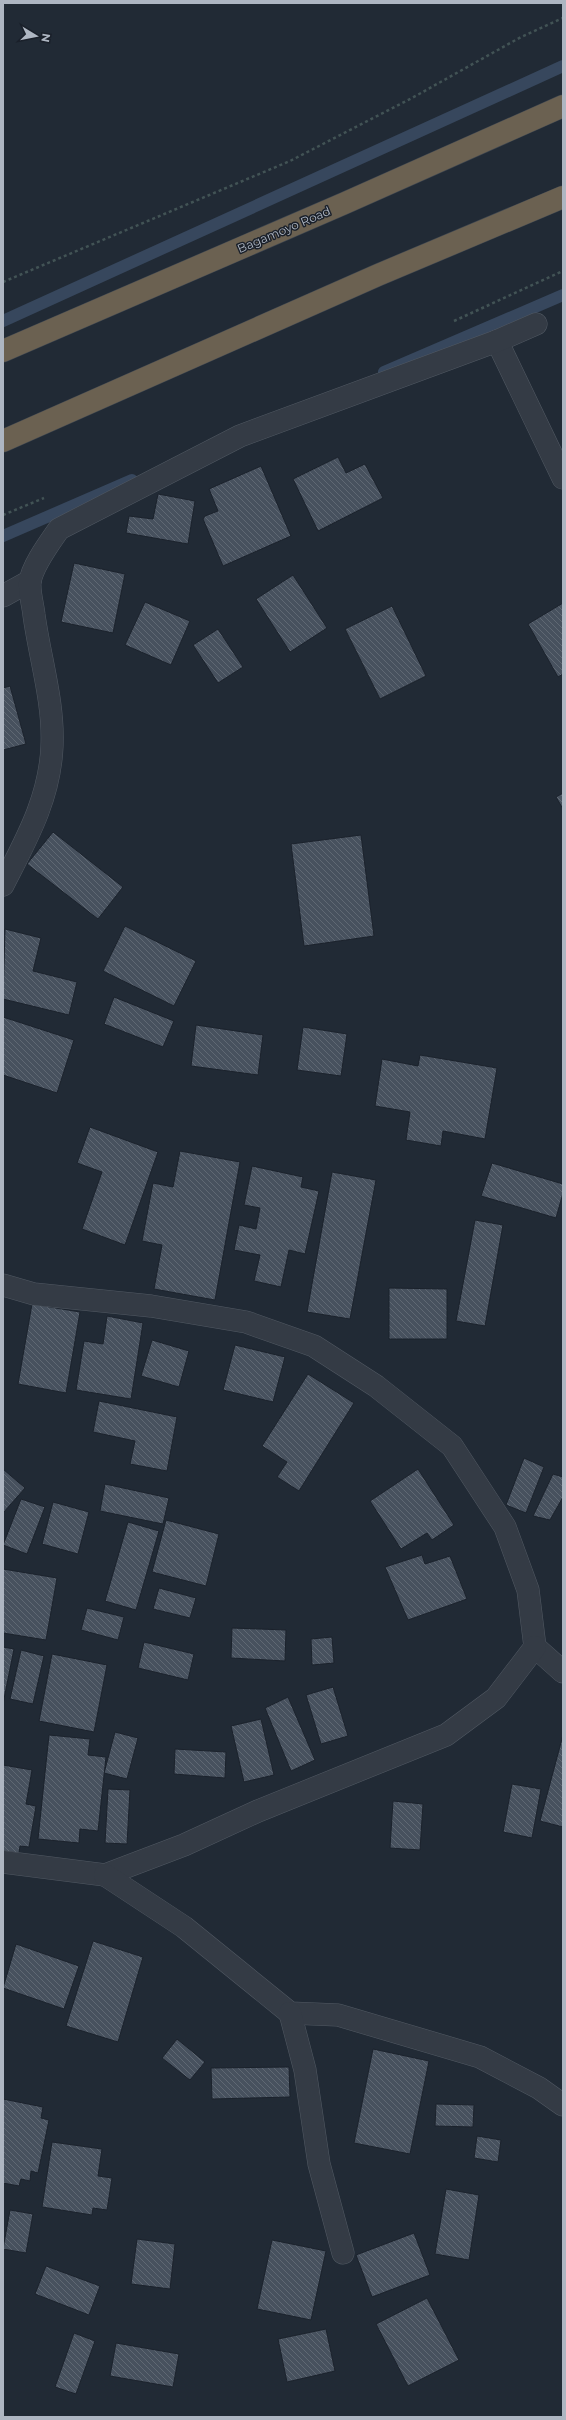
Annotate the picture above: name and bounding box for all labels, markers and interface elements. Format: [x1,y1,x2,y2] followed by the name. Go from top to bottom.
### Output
[16,16,56,56] north arrow
[38,32,54,43] text: N
[235,203,333,256] street label: Bagamoyo Road

